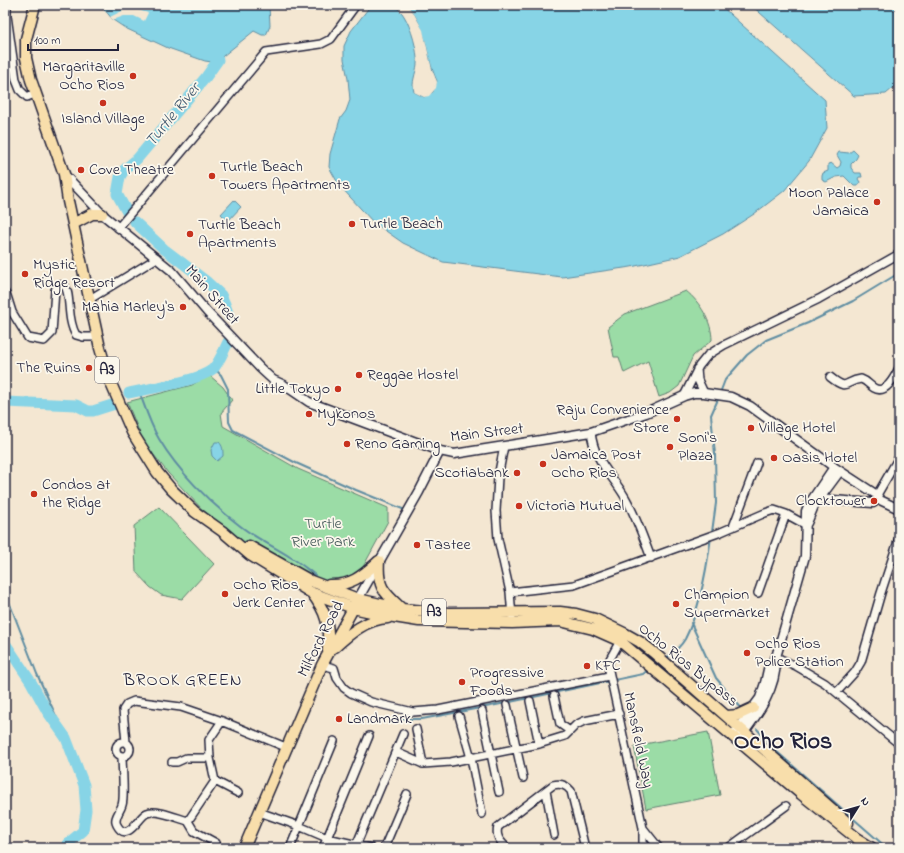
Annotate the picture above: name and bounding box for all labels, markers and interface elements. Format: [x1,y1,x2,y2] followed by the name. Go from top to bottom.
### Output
[28,26,118,52] scale bar
[34,32,61,50] text: 100 m
[42,55,126,97] place label: Margaritaville Ocho Rios
[128,71,138,81] marker: Margaritaville Ocho Rios
[139,75,209,153] water label: Turtle River
[98,98,108,108] marker: Island Village
[61,107,146,131] place label: Island Village
[220,155,350,197] place label: Turtle Beach Towers Apartments
[89,158,175,182] place label: Cove Theatre
[76,165,86,175] marker: Cove Theatre
[207,171,217,181] marker: Turtle Beach Towers Apartments
[788,181,870,223] place label: Moon Palace Jamaica
[872,197,882,207] marker: Moon Palace Jamaica
[360,212,443,236] place label: Turtle Beach
[198,213,281,255] place label: Turtle Beach Apartments
[347,219,357,229] marker: Turtle Beach
[185,229,195,239] marker: Turtle Beach Apartments
[33,253,116,295] place label: Mystic Ridge Resort
[179,259,246,331] street label: Main Street
[20,269,30,279] marker: Mystic Ridge Resort
[82,295,175,319] place label: Mahia Marley's
[178,302,188,312] marker: Mahia Marley's
[16,356,81,380] place label: The Ruins
[95,357,119,383] road number: A3
[84,363,94,373] marker: The Ruins
[367,363,459,387] place label: Reggae Hostel
[354,370,364,380] marker: Reggae Hostel
[256,377,330,401] place label: Little Tokyo
[333,384,343,394] marker: Little Tokyo
[556,398,670,440] place label: Raju Convenience Store
[317,402,375,426] place label: Mykonos
[304,409,314,419] marker: Mykonos
[672,414,682,424] marker: Raju Convenience Store
[758,416,836,440] place label: Village Hotel
[449,417,526,449] street label: Main Street
[746,423,756,433] marker: Village Hotel
[678,426,717,468] place label: Soni's Plaza
[355,432,440,456] place label: Reno Gaming
[342,439,352,449] marker: Reno Gaming
[665,442,675,452] marker: Soni's Plaza
[551,443,642,485] place label: Jamaica Post Ocho Rios
[782,446,857,470] place label: Oasis Hotel
[769,453,779,463] marker: Oasis Hotel
[538,459,548,469] marker: Jamaica Post Ocho Rios
[434,461,510,485] place label: Scotiabank
[512,468,522,478] marker: Scotiabank
[42,473,111,515] place label: Condos at the Ridge
[29,489,39,499] marker: Condos at the Ridge
[796,489,866,513] place label: Clocktower
[526,494,624,518] place label: Victoria Mutual
[869,496,879,506] marker: Clocktower
[514,501,524,511] marker: Victoria Mutual
[291,512,356,554] park label: Turtle River Park
[425,533,471,557] place label: Tastee
[412,540,422,550] marker: Tastee
[233,573,305,615] place label: Ocho Rios Jerk Center
[684,583,770,625] place label: Champion Supermarket
[220,589,230,599] marker: Ocho Rios Jerk Center
[292,597,350,681] street label: Milford Road
[422,599,446,625] road number: A3
[671,599,681,609] marker: Champion Supermarket
[633,617,743,713] street label: Ocho Rios Bypass
[755,632,844,674] place label: Ocho Rios Police Station
[742,648,752,658] marker: Ocho Rios Police Station
[595,654,621,678] place label: KFC
[469,661,545,703] place label: Progressive Foods
[582,661,592,671] marker: KFC
[123,668,242,693] district label: BROOK GREEN
[457,677,467,687] marker: Progressive Foods
[616,690,660,790] street label: Mansfield Way
[347,707,412,731] place label: Landmark
[334,714,344,724] marker: Landmark
[734,725,832,760] district label: Ocho Rios
[838,787,878,827] north arrow
[857,794,874,809] text: N

